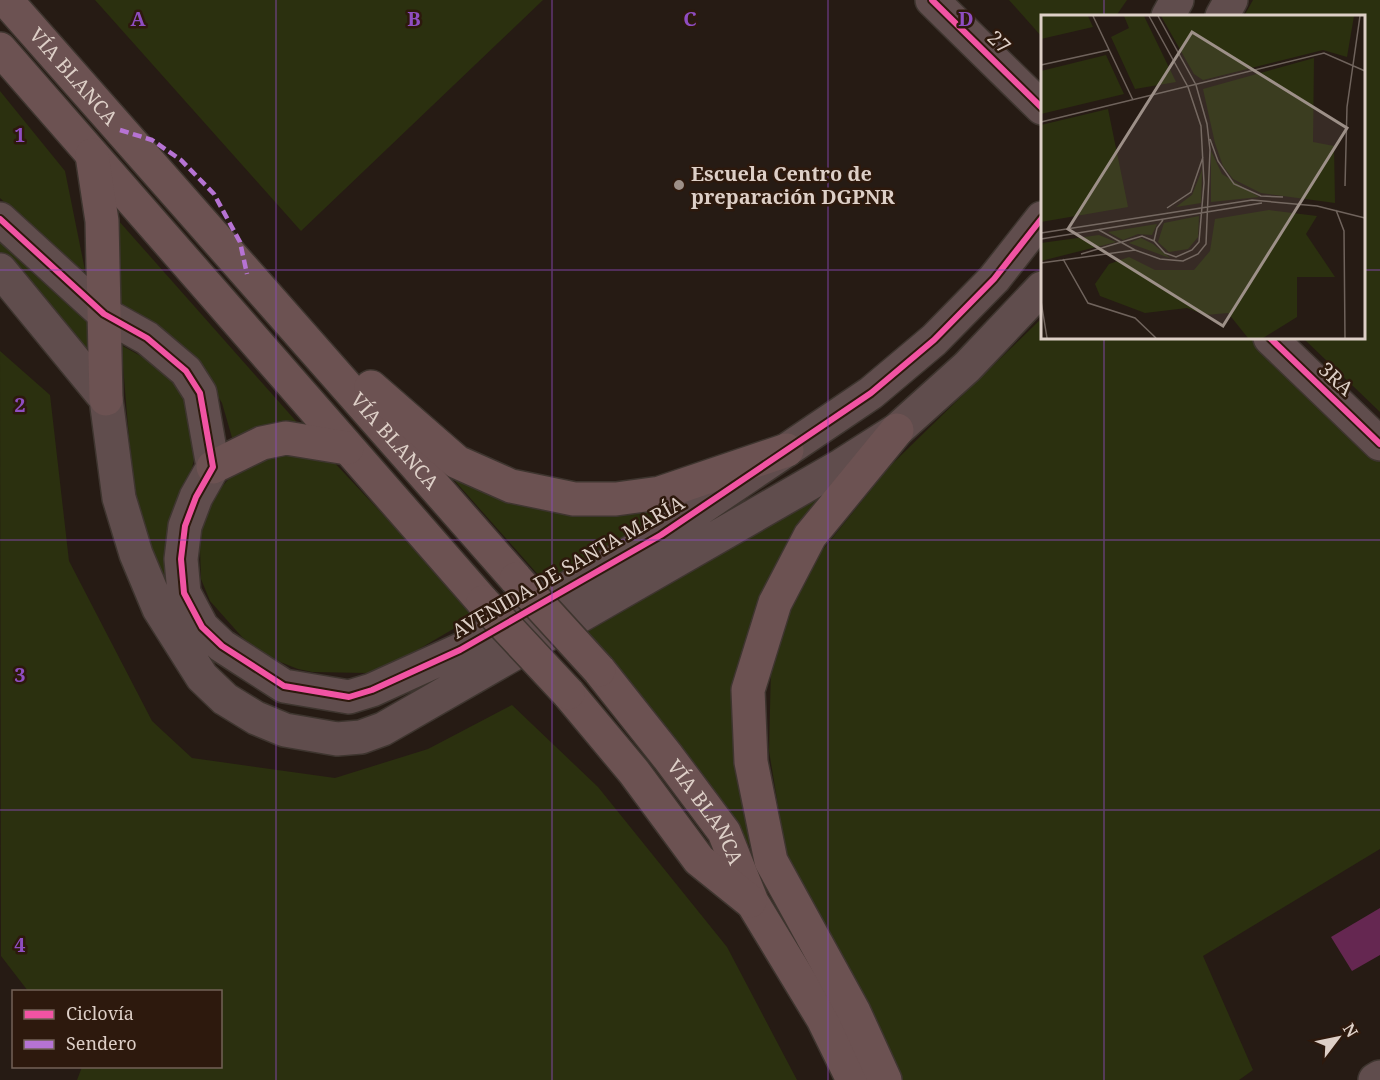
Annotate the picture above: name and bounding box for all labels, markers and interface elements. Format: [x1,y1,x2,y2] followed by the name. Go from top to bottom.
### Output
[130,5,146,32] text: A
[407,5,421,32] text: B
[683,5,697,32] text: C
[958,5,974,32] text: D
[1041,15,1365,339] inset map
[24,22,125,131] street label: VÍA BLANCA
[982,24,1017,59] street label: 27
[14,121,26,148] text: 1
[691,160,895,210] place label: Escuela Centro de preparación DGPNR
[672,178,686,192] marker: Escuela Centro de preparación DGPNR
[1313,356,1360,402] street label: 3RA
[345,386,446,496] street label: VÍA BLANCA
[14,391,26,418] text: 2
[447,488,690,644] street label: AVENIDA DE SANTA MARÍA
[14,661,26,688] text: 3
[661,754,750,869] street label: VÍA BLANCA
[14,931,26,958] text: 4
[12,990,222,1068] legend
[66,1001,134,1025] text: Ciclovía
[1308,1008,1368,1068] north arrow
[1338,1019,1364,1042] text: N
[66,1031,137,1055] text: Sendero

